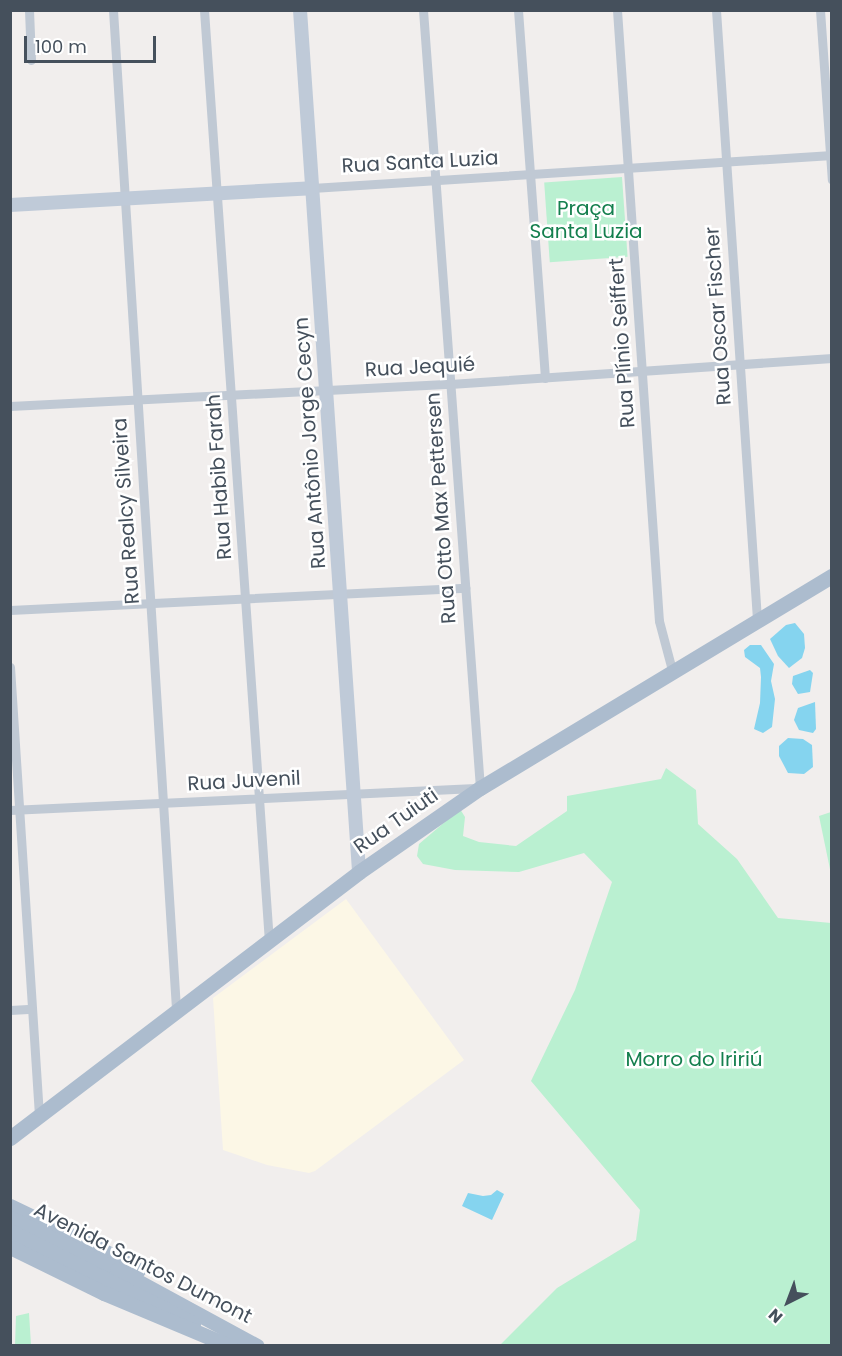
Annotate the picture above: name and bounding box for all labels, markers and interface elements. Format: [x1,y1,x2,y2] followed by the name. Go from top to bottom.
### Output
[27,24,159,62] scale bar
[35,34,87,59] text: 100 m
[341,146,499,178] street label: Rua Santa Luzia
[529,196,643,243] park label: Praça Santa Luzia
[700,226,736,406] street label: Rua Oscar Fischer
[604,257,640,429] street label: Rua Plínio Seiffert
[289,316,331,570] street label: Rua Antônio Jorge Cecyn
[364,352,476,382] street label: Rua Jequié
[421,391,461,625] street label: Rua Otto Max Pettersen
[201,393,237,561] street label: Rua Habib Farah
[108,417,144,605] street label: Rua Realcy Silveira
[187,766,301,796] street label: Rua Juvenil
[349,783,443,859] street label: Rua Tuiuti
[625,1047,763,1071] park label: Morro do Iririú
[30,1197,256,1329] street label: Avenida Santos Dumont
[758,1272,818,1332] north arrow
[763,1303,788,1328] text: N

